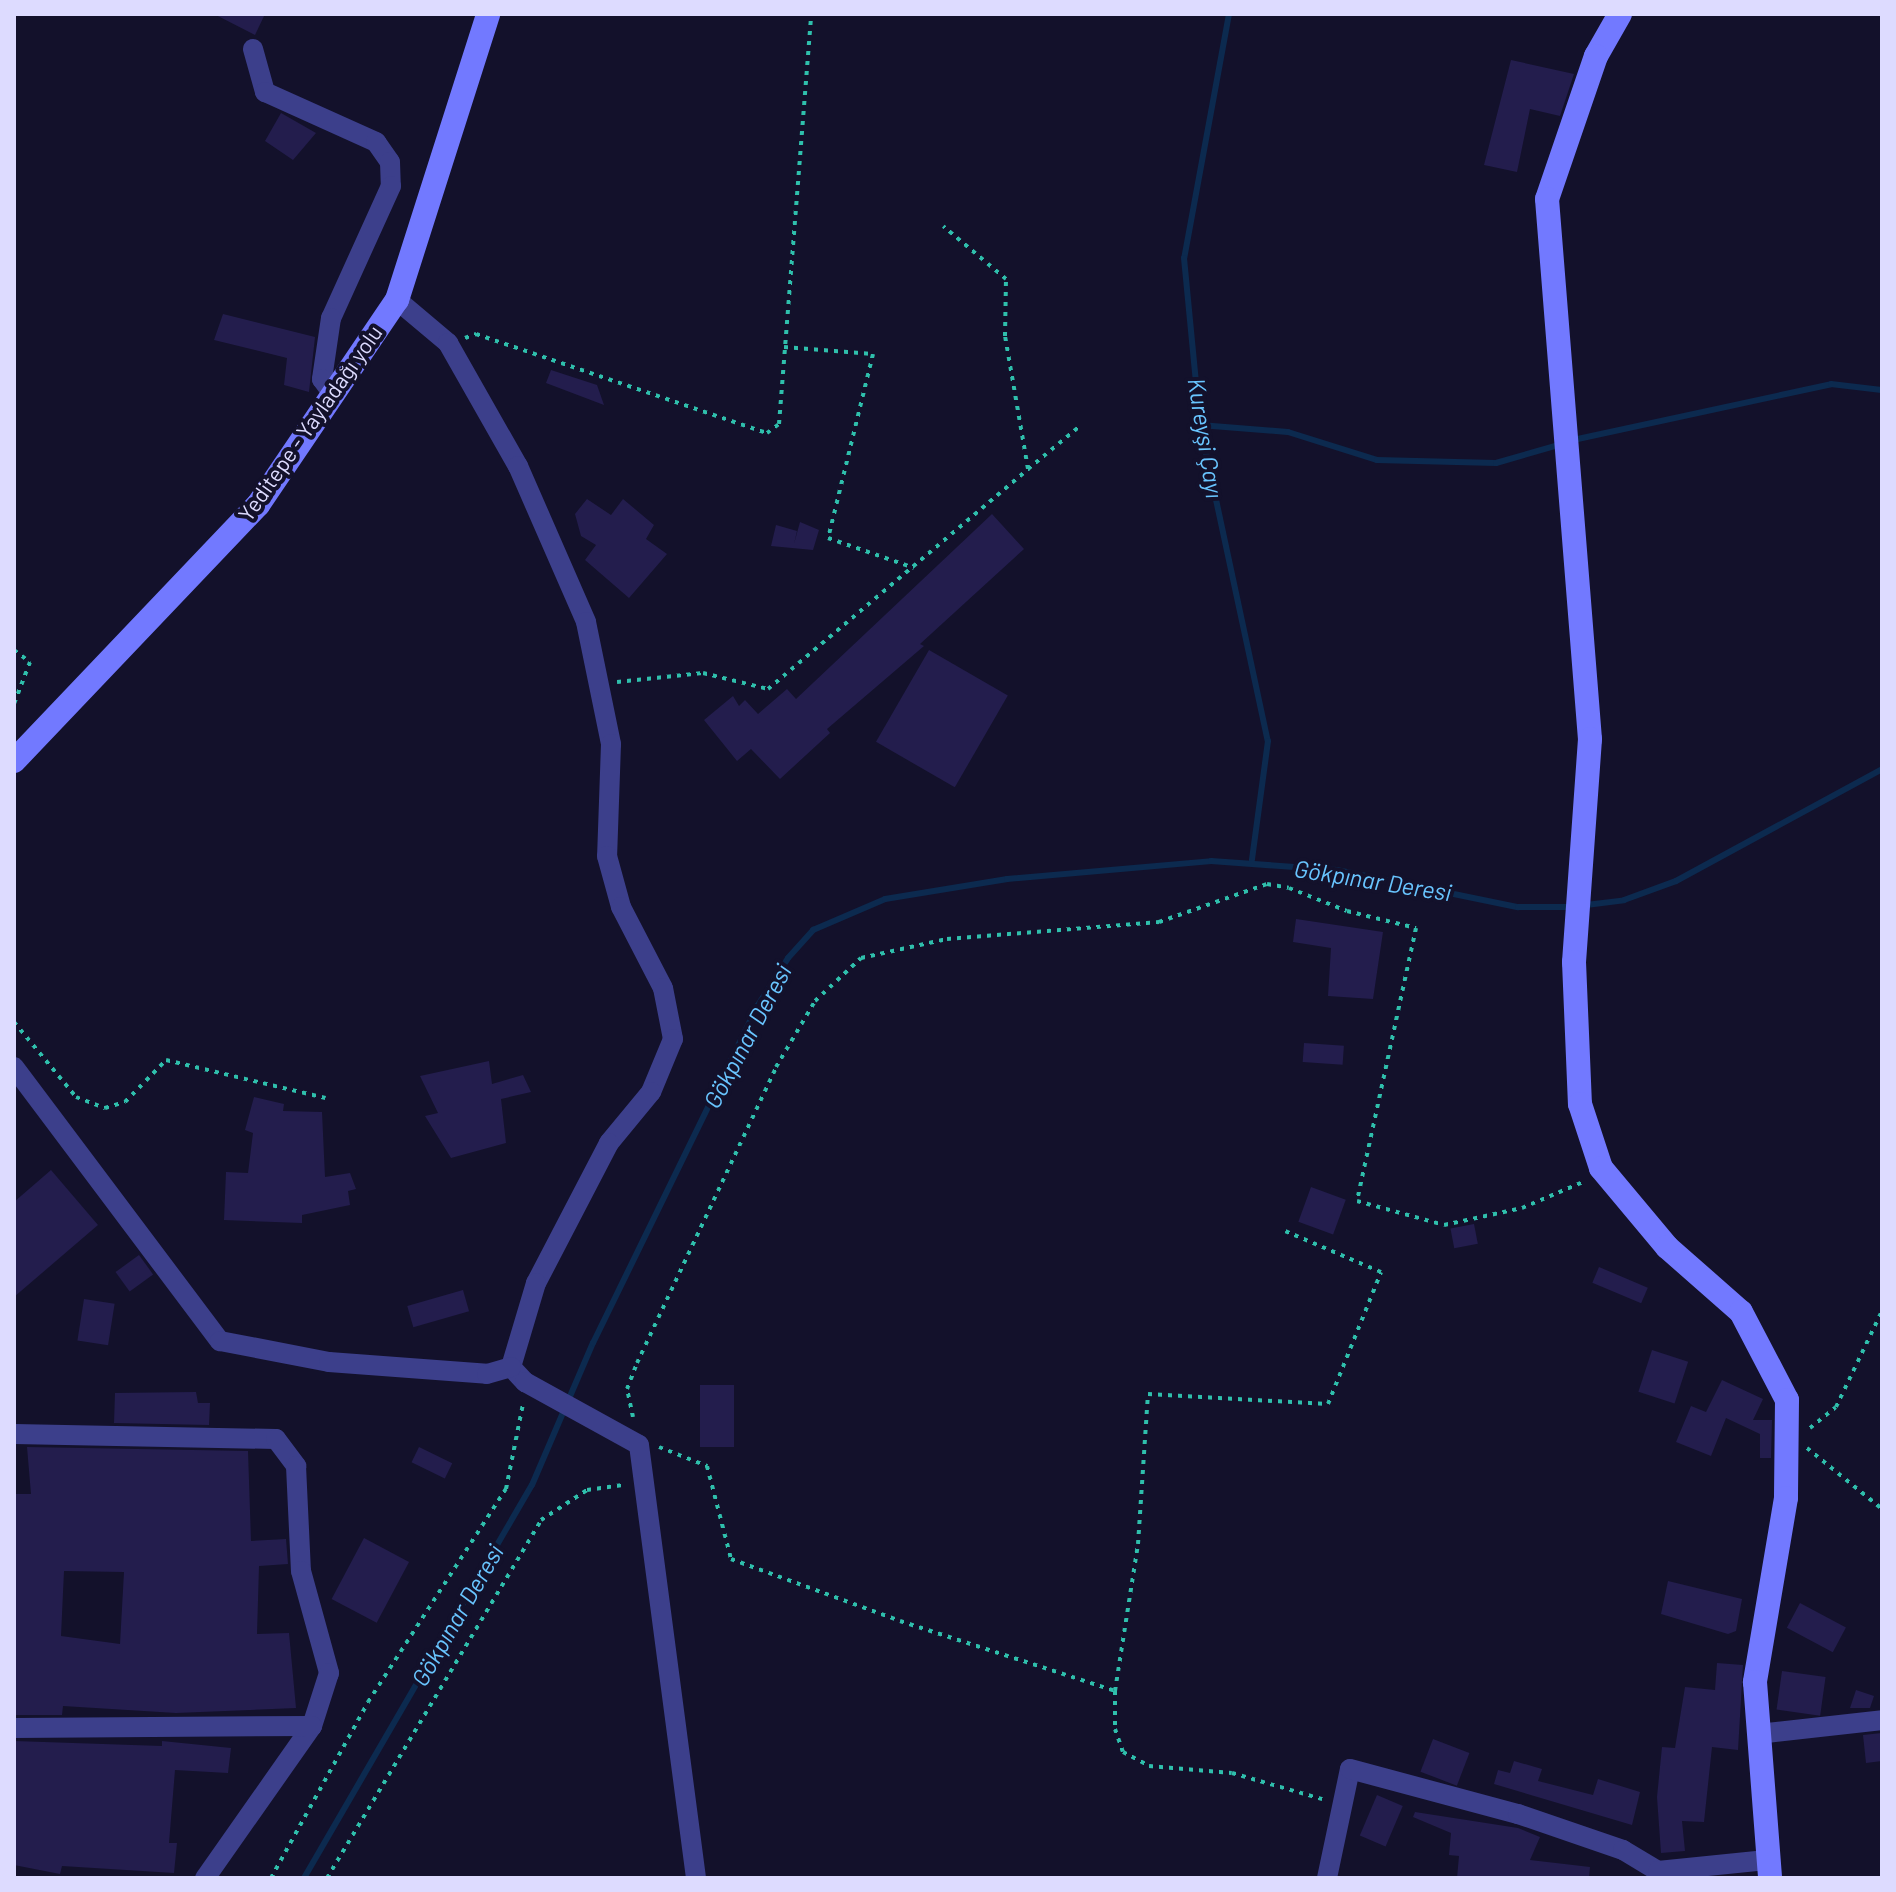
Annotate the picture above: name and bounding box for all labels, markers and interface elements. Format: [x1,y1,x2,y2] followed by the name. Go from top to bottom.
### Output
[232,320,388,526] street label: Yeditepe - Yayladağı yolu
[1182,376,1230,500] water label: Kureyşi Çayı
[1292,853,1454,907] water label: Gökpınar Deresi
[697,959,797,1113] water label: Gökpınar Deresi
[405,1539,509,1691] water label: Gökpınar Deresi

